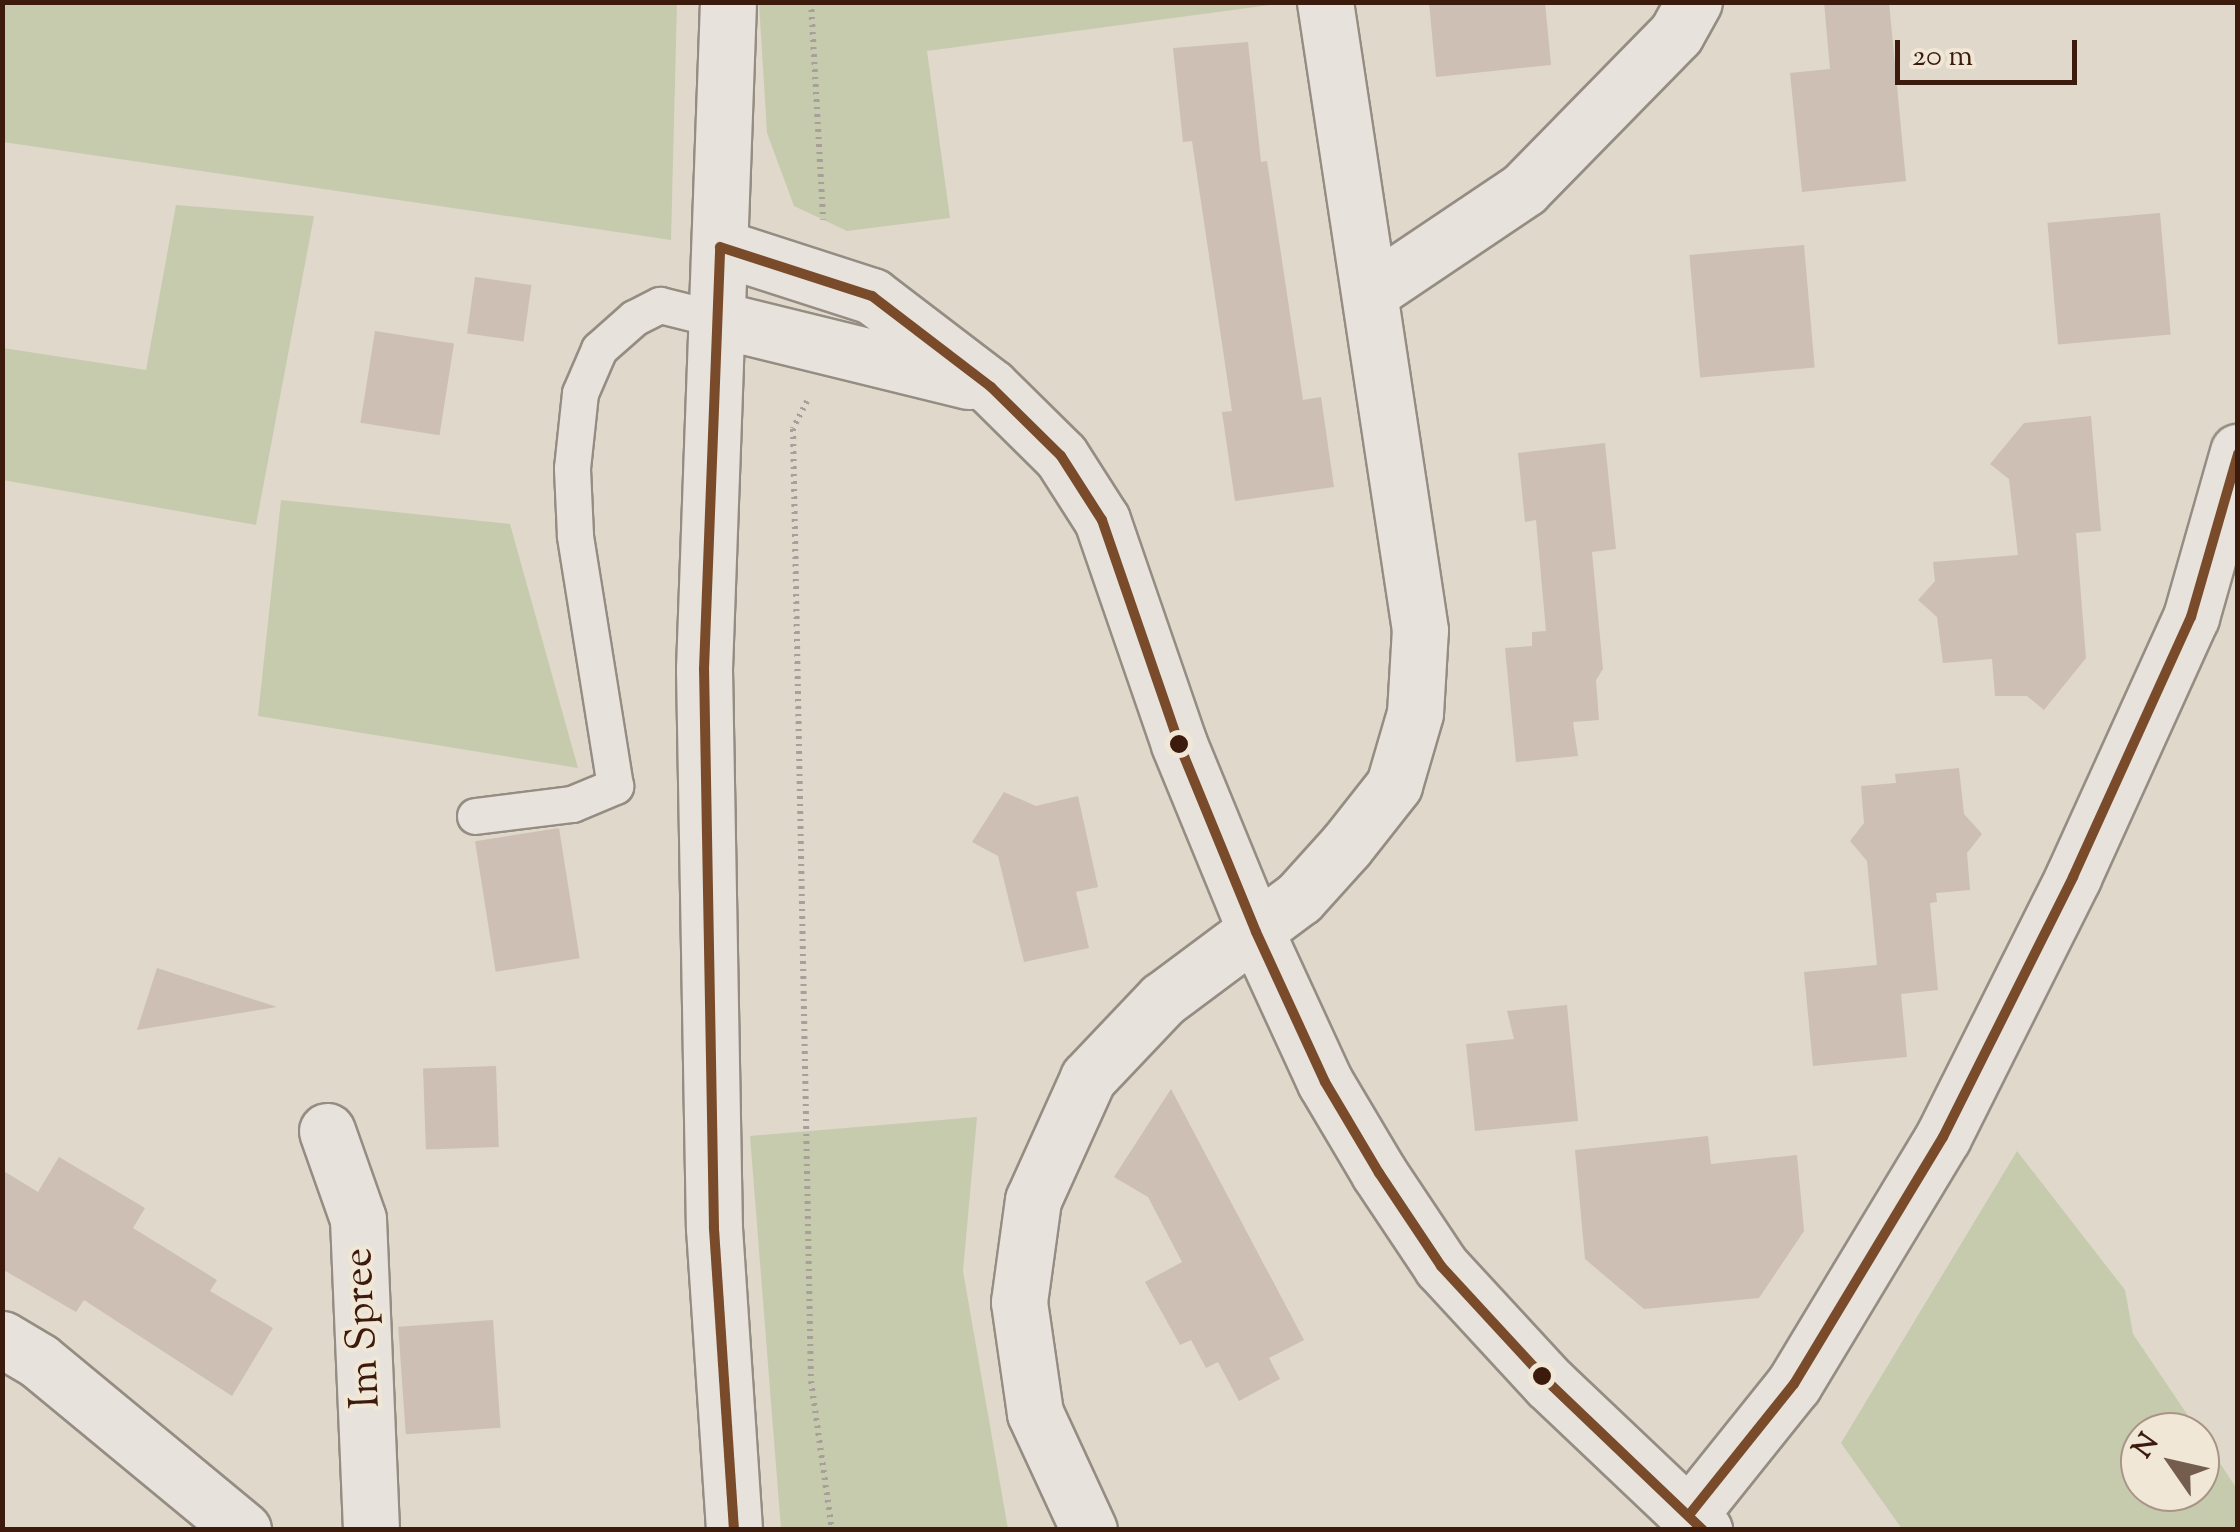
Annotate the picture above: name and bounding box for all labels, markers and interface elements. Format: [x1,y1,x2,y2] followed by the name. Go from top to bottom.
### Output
[1900,20,2082,82] scale bar
[1912,36,1973,79] text: 20 m
[1169,734,1189,754] unlabelled marker
[335,1246,393,1410] street label: Im Spree
[1532,1366,1552,1386] unlabelled marker
[2120,1412,2220,1512] north arrow
[2124,1426,2170,1467] text: N

